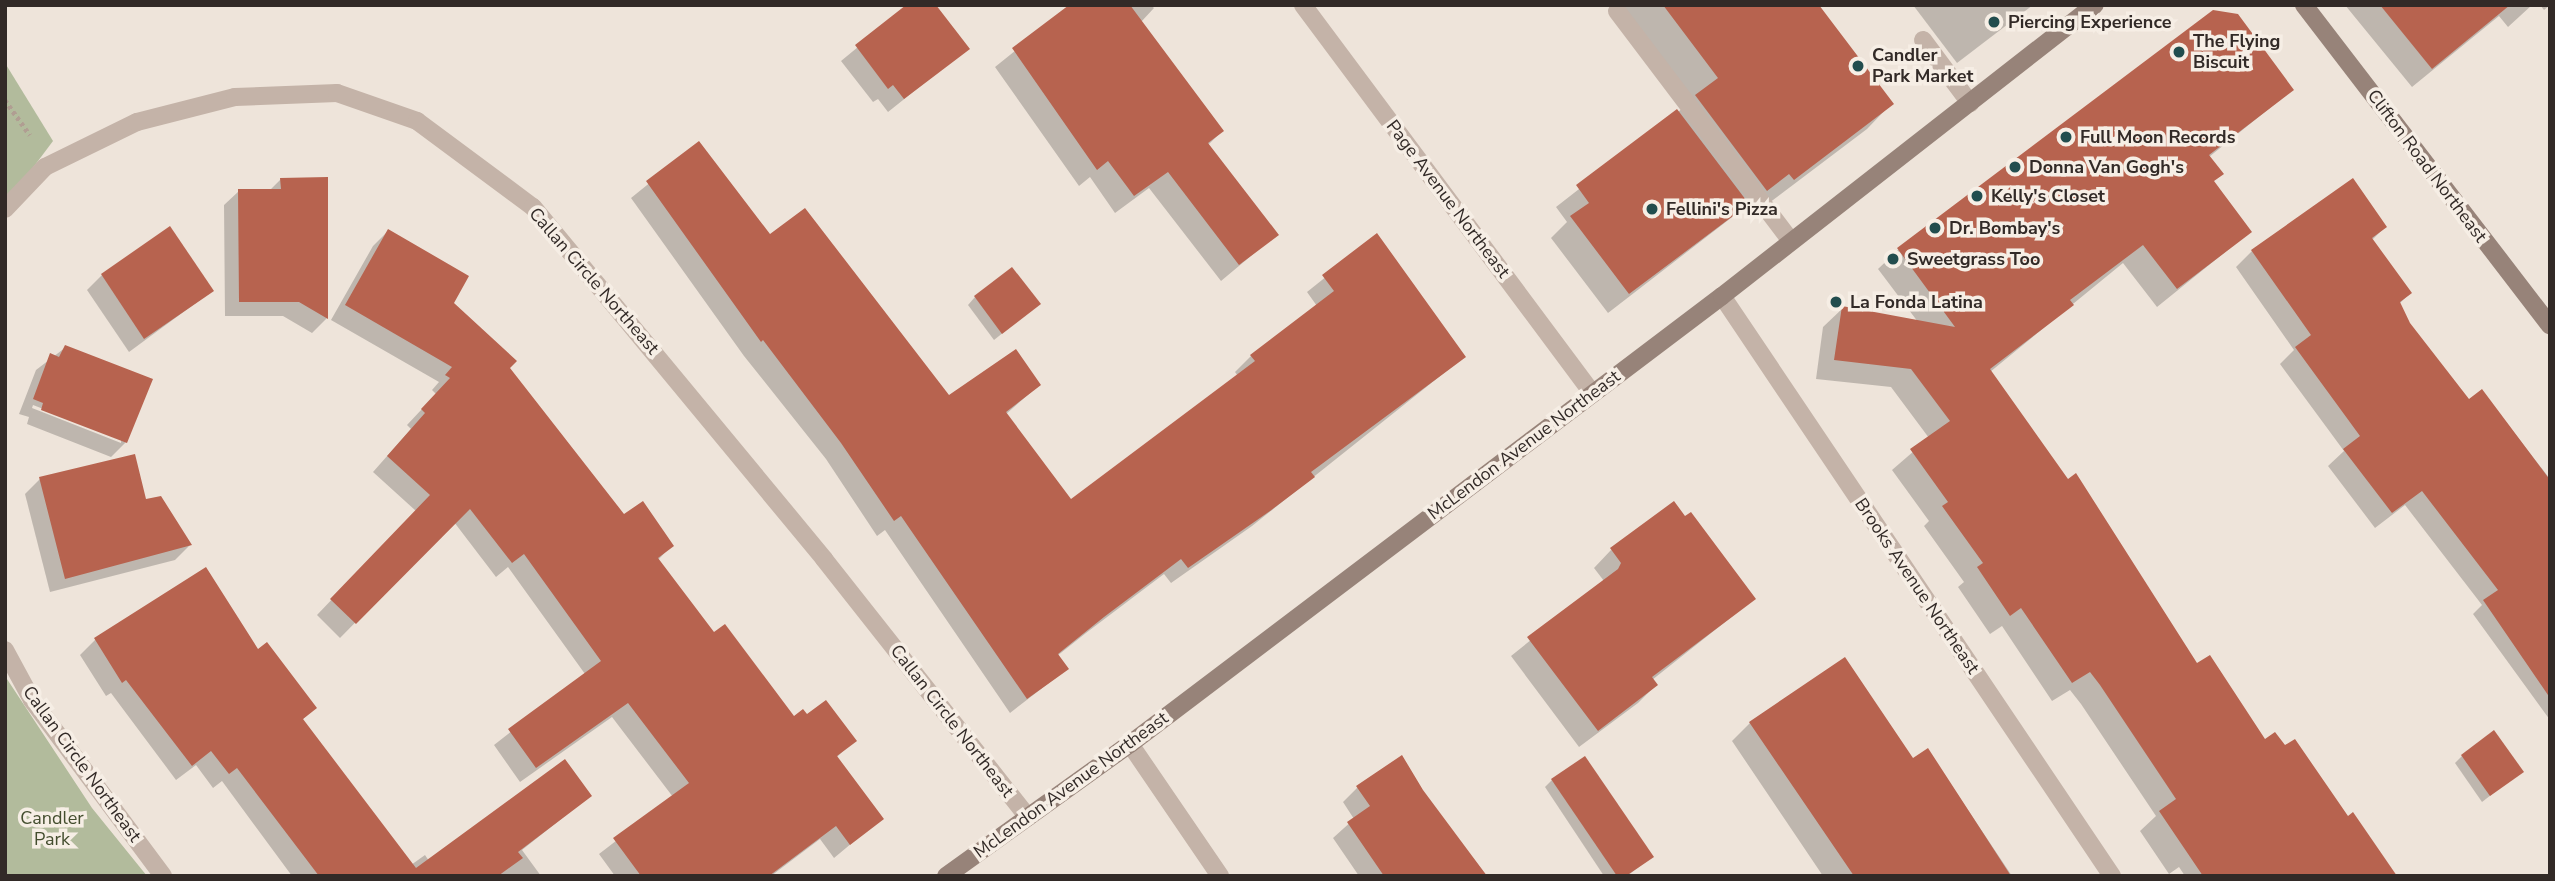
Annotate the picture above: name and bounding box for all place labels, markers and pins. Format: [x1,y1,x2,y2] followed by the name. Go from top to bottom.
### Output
[2008,11,2171,33] place label: Piercing Experience
[1986,14,2002,30] marker: Piercing Experience
[2193,31,2280,74] place label: The Flying Biscuit
[2171,44,2187,60] marker: The Flying Biscuit
[1872,45,1973,88] place label: Candler Park Market
[1850,58,1866,74] marker: Candler Park Market
[2080,126,2235,148] place label: Full Moon Records
[2058,129,2074,145] marker: Full Moon Records
[2029,156,2184,178] place label: Donna Van Gogh's
[2007,159,2023,175] marker: Donna Van Gogh's
[1991,185,2105,207] place label: Kelly's Closet
[1969,188,1985,204] marker: Kelly's Closet
[1666,198,1778,220] place label: Fellini's Pizza
[1644,201,1660,217] marker: Fellini's Pizza
[1949,217,2060,239] place label: Dr. Bombay's
[1927,220,1943,236] marker: Dr. Bombay's
[1907,248,2040,270] place label: Sweetgrass Too
[1885,251,1901,267] marker: Sweetgrass Too
[1850,291,1983,313] place label: La Fonda Latina
[1828,294,1844,310] marker: La Fonda Latina

